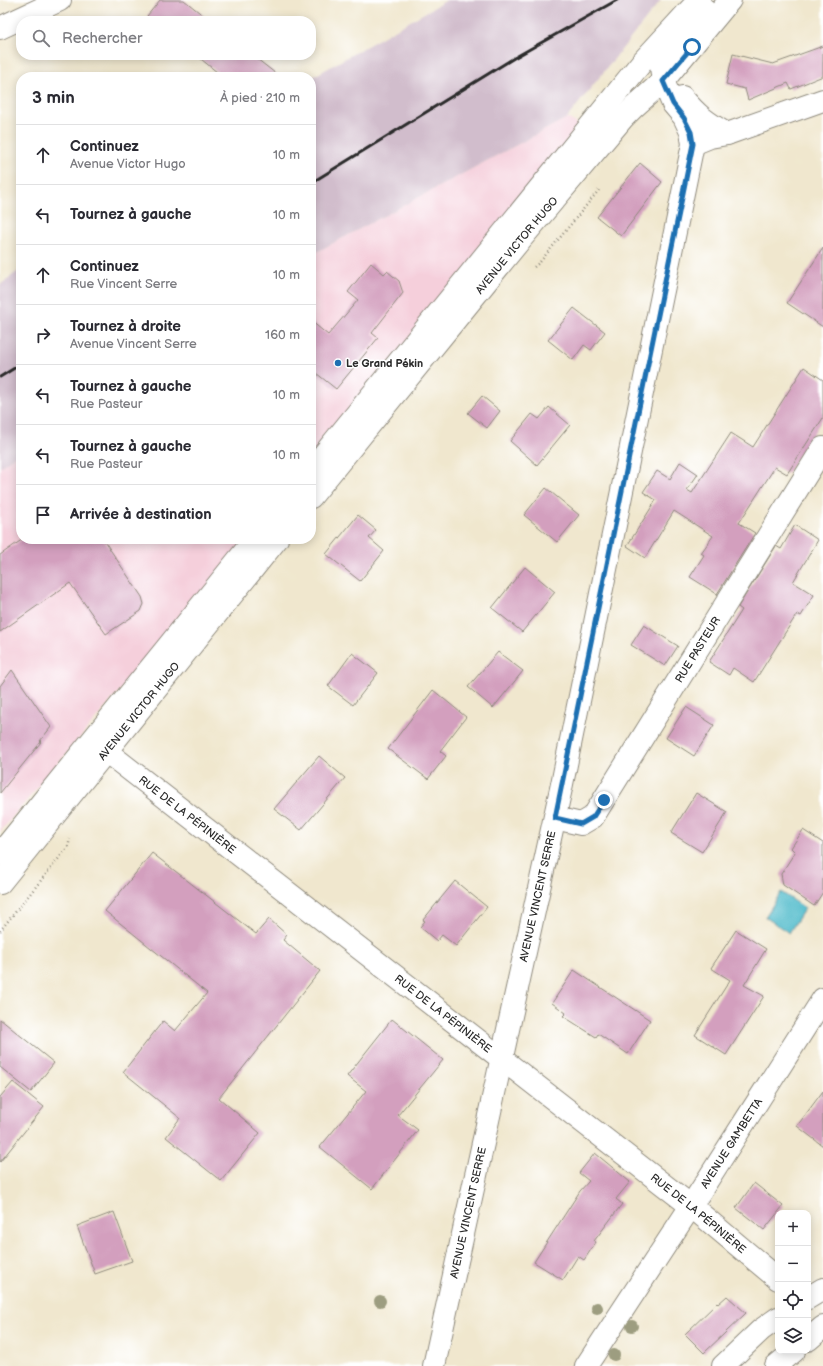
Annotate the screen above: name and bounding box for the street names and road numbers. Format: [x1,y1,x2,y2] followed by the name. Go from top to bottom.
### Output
[473,194,561,297] street label: AVENUE VICTOR HUGO
[672,614,723,685] street label: RUE PASTEUR
[96,660,182,763] street label: AVENUE VICTOR HUGO
[136,773,238,857] street label: RUE DE LA PÉPINIÈRE
[517,829,559,963] street label: AVENUE VINCENT SERRE
[392,972,494,1056] street label: RUE DE LA PÉPINIÈRE
[698,1096,765,1191] street label: AVENUE GAMBETTA
[447,1146,489,1280] street label: AVENUE VINCENT SERRE
[648,1171,748,1256] street label: RUE DE LA PÉPINIÈRE

